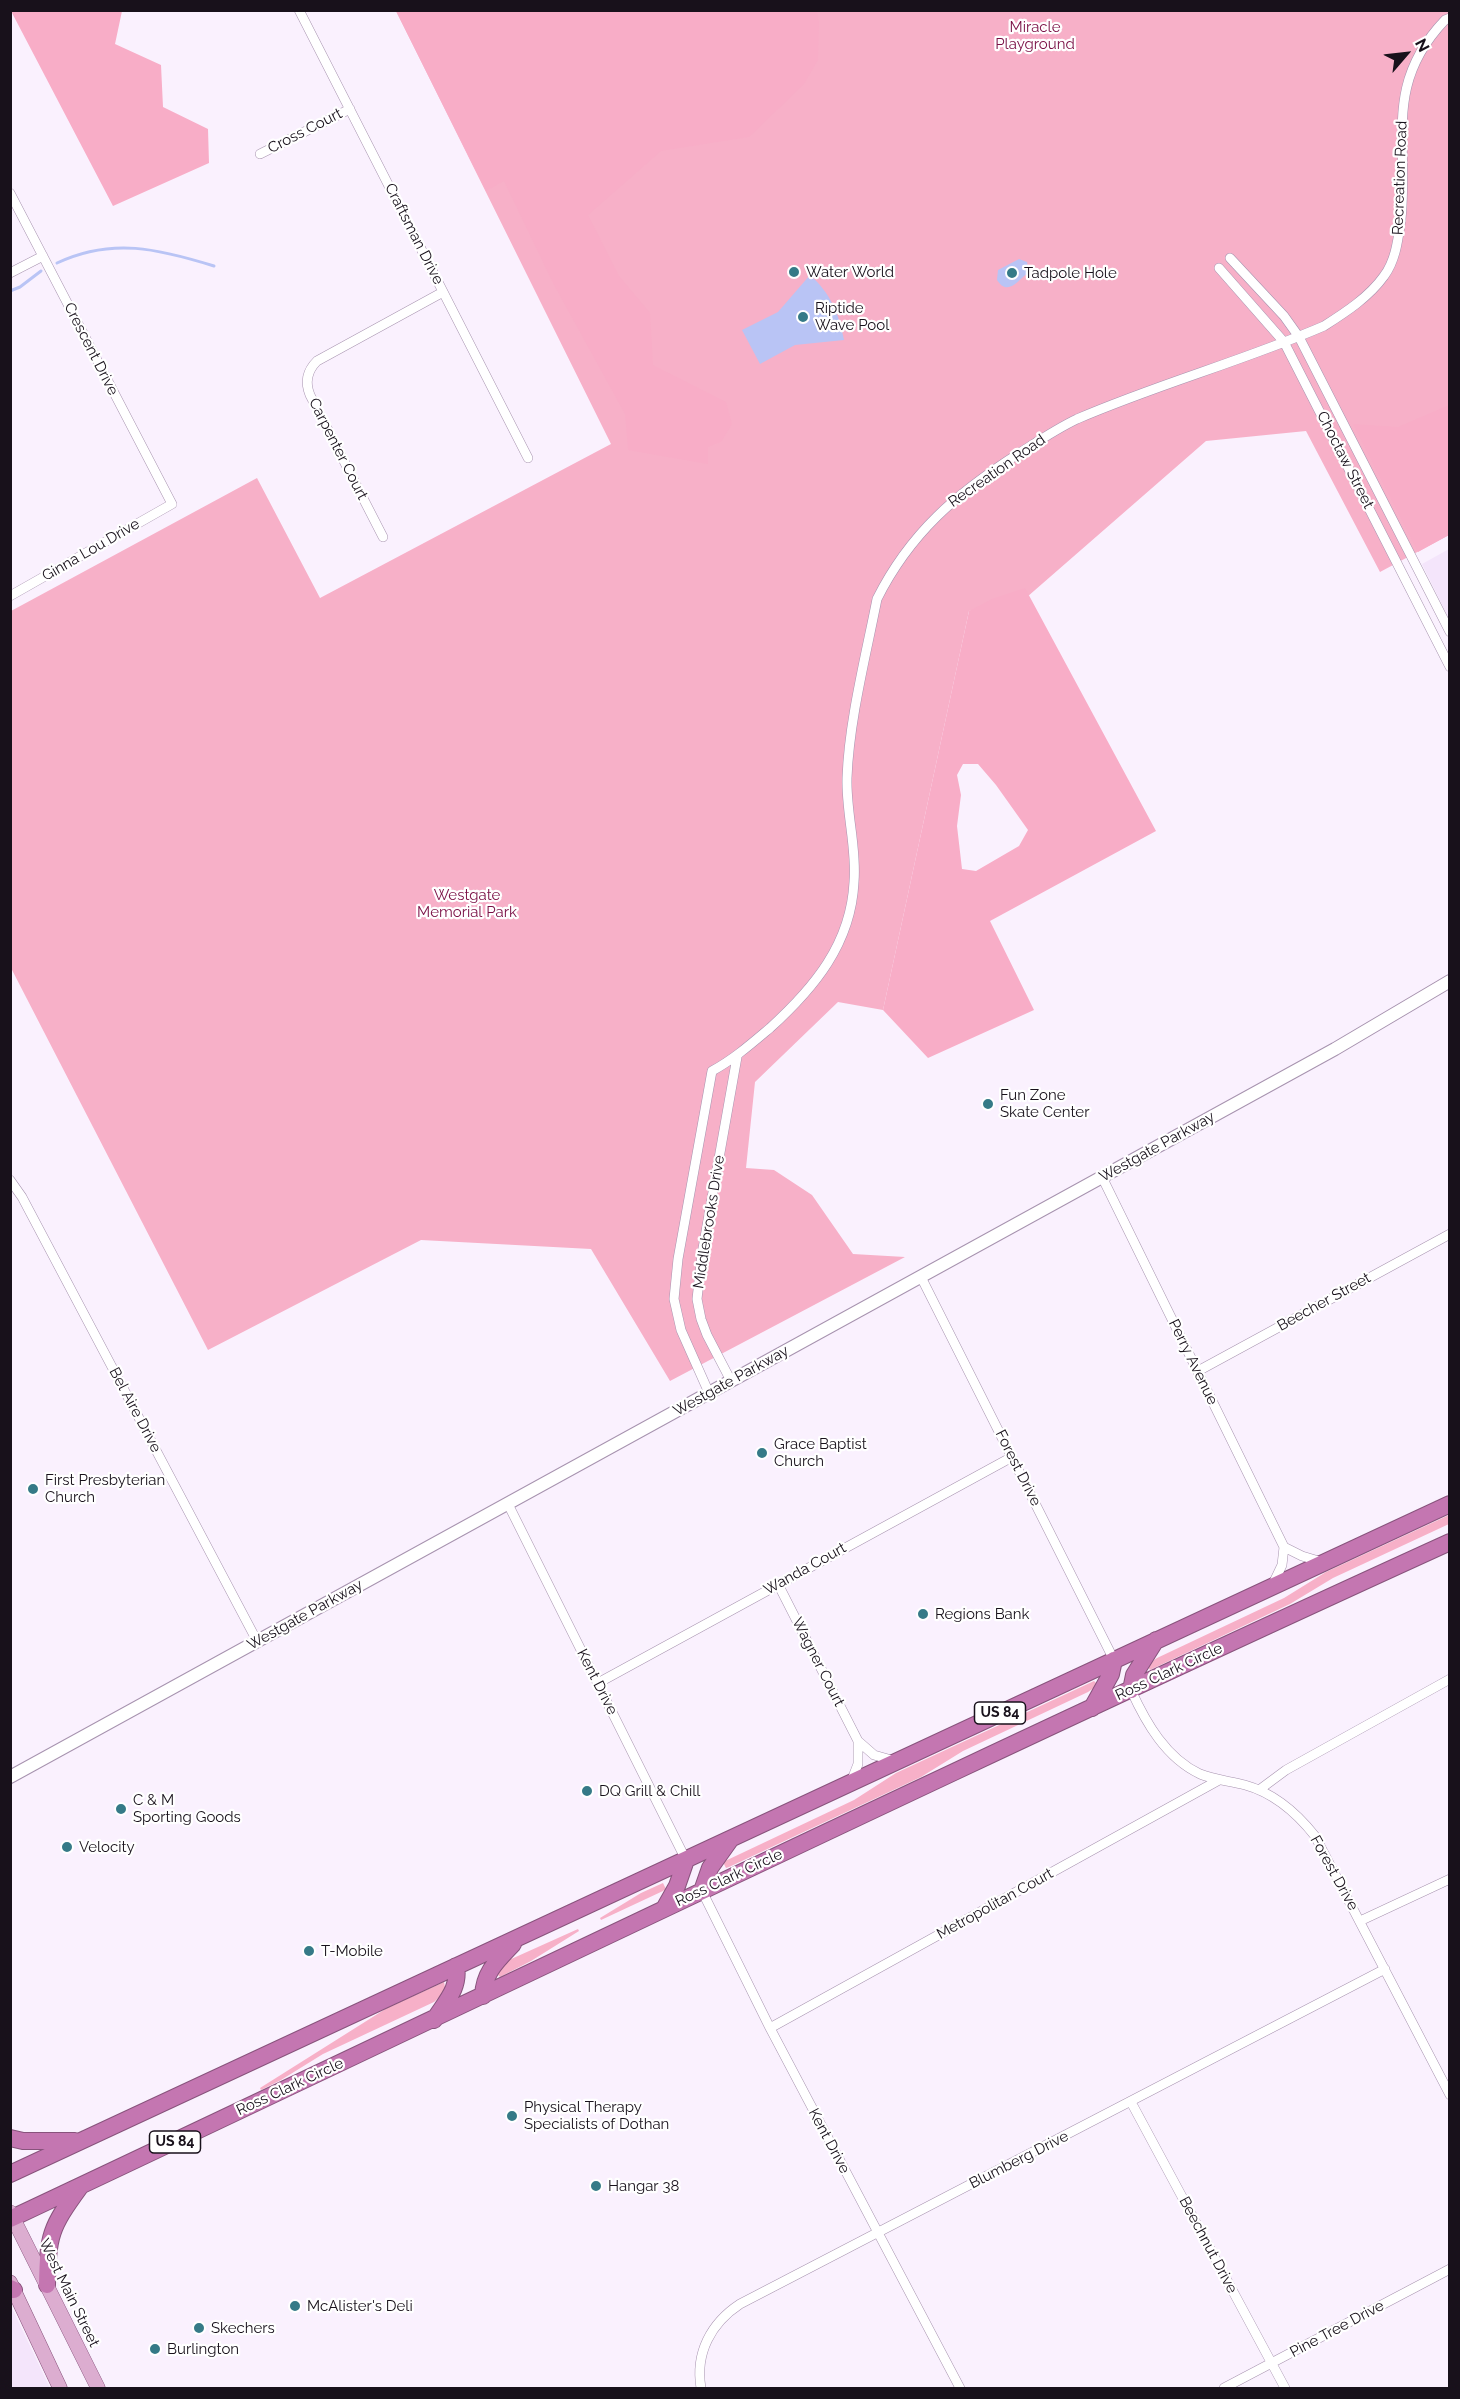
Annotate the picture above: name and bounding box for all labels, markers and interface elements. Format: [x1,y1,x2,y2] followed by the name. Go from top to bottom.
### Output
[995,18,1075,53] park label: Miracle Playground
[1376,24,1436,84] north arrow
[1411,35,1434,55] text: N
[265,105,345,157] street label: Cross Court
[1389,121,1411,235] street label: Recreation Road
[381,180,447,288] street label: Craftsman Drive
[806,263,894,281] place label: Water World
[1024,264,1117,282] place label: Tadpole Hole
[787,265,801,279] marker: Water World
[1005,266,1019,280] marker: Tadpole Hole
[815,299,889,334] place label: Riptide Wave Pool
[60,300,122,398] street label: Crescent Drive
[796,310,810,324] marker: Riptide Wave Pool
[305,395,371,503] street label: Carpenter Court
[1313,408,1377,512] street label: Choctaw Street
[945,431,1049,511] street label: Recreation Road
[39,515,143,585] street label: Ginna Lou Drive
[417,886,517,921] park label: Westgate Memorial Park
[1000,1086,1089,1121] place label: Fun Zone Skate Center
[981,1097,995,1111] marker: Fun Zone Skate Center
[1096,1108,1218,1186] street label: Westgate Parkway
[690,1154,728,1290] street label: Middlebrooks Drive
[1274,1269,1374,1335] street label: Beecher Street
[1165,1316,1221,1408] street label: Perry Avenue
[670,1342,792,1420] street label: Westgate Parkway
[105,1364,165,1456] street label: Bel Aire Drive
[991,1427,1045,1509] street label: Forest Drive
[774,1435,867,1470] place label: Grace Baptist Church
[755,1446,769,1460] marker: Grace Baptist Church
[45,1471,165,1506] place label: First Presbyterian Church
[26,1482,40,1496] marker: First Presbyterian Church
[761,1539,849,1599] street label: Wanda Court
[244,1576,366,1654] street label: Westgate Parkway
[935,1605,1029,1623] place label: Regions Bank
[916,1607,930,1621] marker: Regions Bank
[788,1615,848,1709] street label: Wagner Court
[1113,1639,1225,1705] street label: Ross Clark Circle
[573,1646,621,1718] street label: Kent Drive
[974,1702,1026,1724] road number: US 84
[599,1782,700,1800] place label: DQ Grill & Chill
[580,1784,594,1798] marker: DQ Grill & Chill
[133,1791,241,1826] place label: C & M Sporting Goods
[114,1802,128,1816] marker: C & M Sporting Goods
[1306,1832,1362,1914] street label: Forest Drive
[79,1838,135,1856] place label: Velocity
[60,1840,74,1854] marker: Velocity
[673,1845,785,1911] street label: Ross Clark Circle
[934,1865,1056,1943] street label: Metropolitan Court
[321,1942,383,1960] place label: T-Mobile
[302,1944,316,1958] marker: T-Mobile
[234,2054,346,2120] street label: Ross Clark Circle
[524,2098,669,2133] place label: Physical Therapy Specialists of Dothan
[804,2105,854,2177] street label: Kent Drive
[505,2109,519,2123] marker: Physical Therapy Specialists of Dothan
[966,2127,1072,2193] street label: Blumberg Drive
[150,2131,201,2153] road number: US 84
[608,2177,679,2195] place label: Hangar 38
[589,2179,603,2193] marker: Hangar 38
[1175,2194,1241,2296] street label: Beechnut Drive
[35,2236,103,2350] street label: West Main Street
[307,2297,413,2315] place label: McAlister's Deli
[1287,2297,1387,2361] street label: Pine Tree Drive
[288,2299,302,2313] marker: McAlister's Deli
[211,2319,275,2337] place label: Skechers
[192,2321,206,2335] marker: Skechers
[167,2340,239,2358] place label: Burlington
[148,2342,162,2356] marker: Burlington

